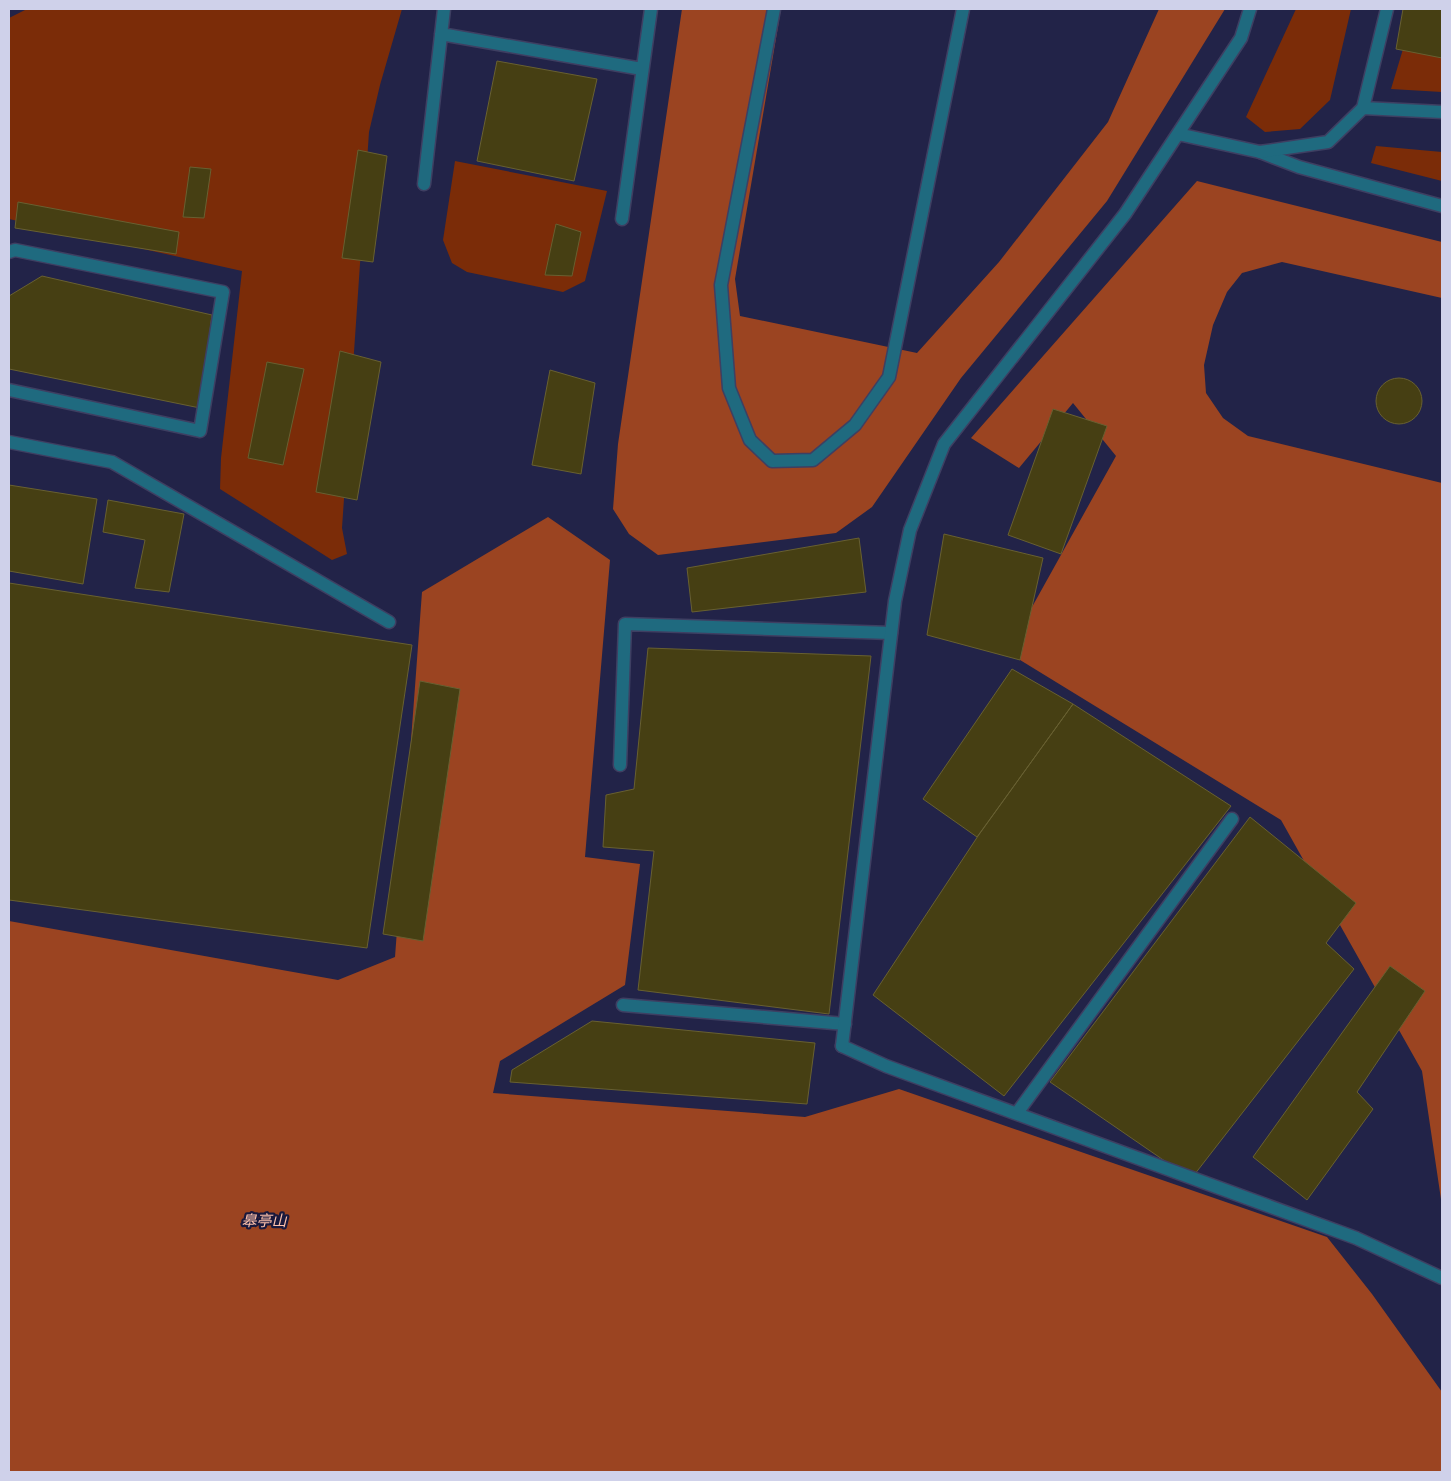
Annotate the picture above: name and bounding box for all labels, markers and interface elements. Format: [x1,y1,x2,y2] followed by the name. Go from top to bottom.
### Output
[241,1212,287,1230] park label: 皋亭山

